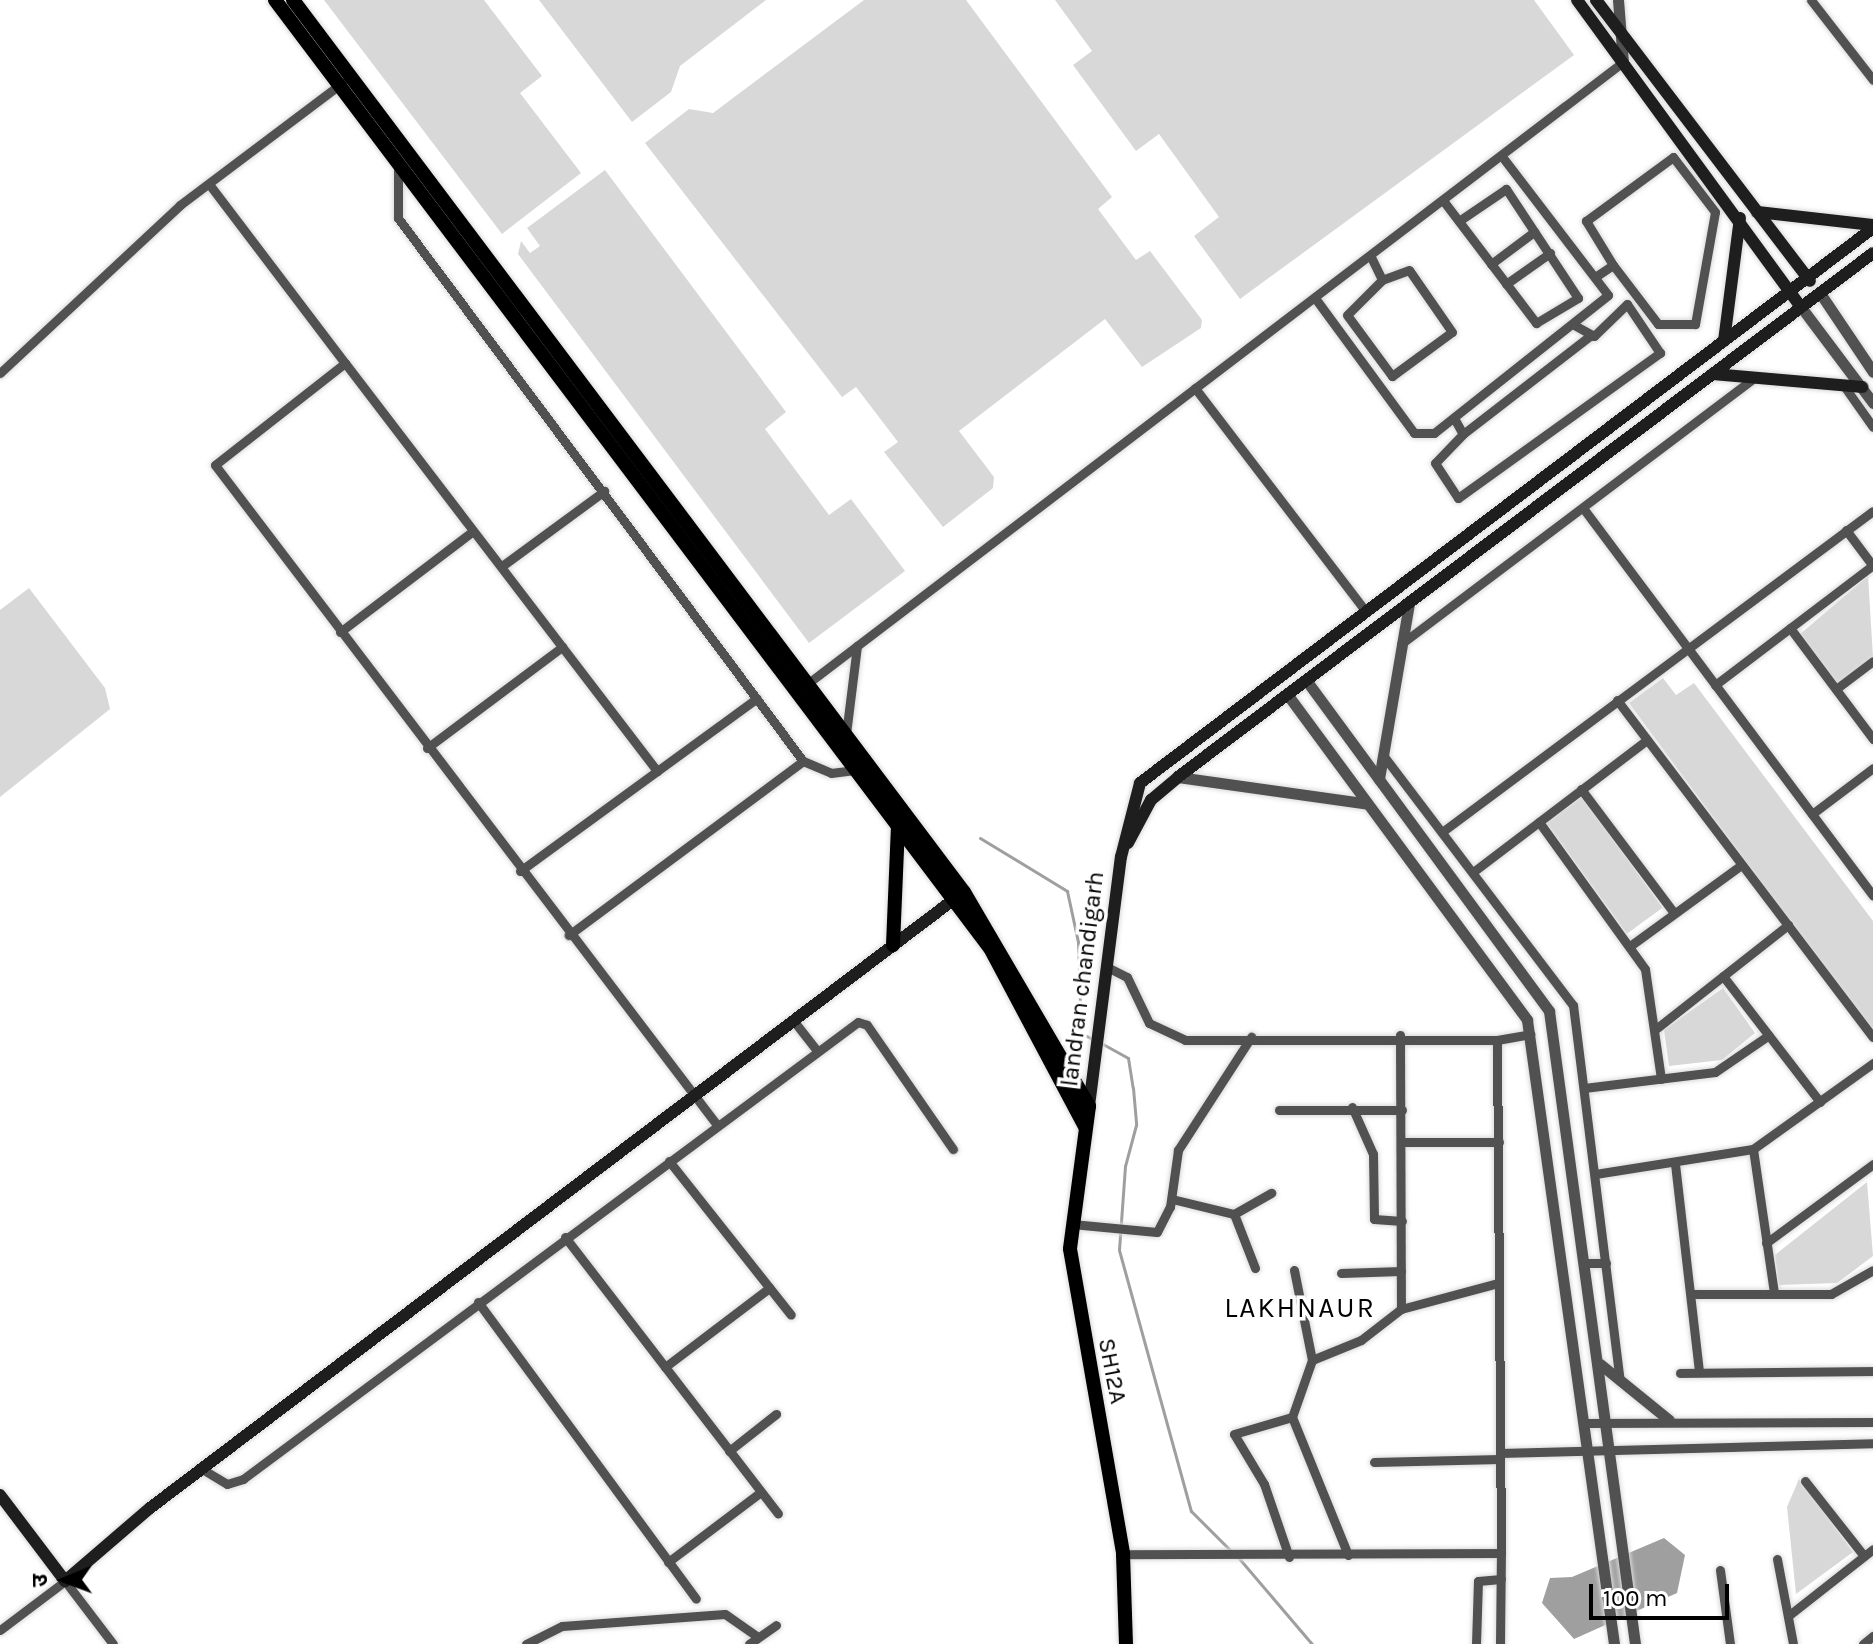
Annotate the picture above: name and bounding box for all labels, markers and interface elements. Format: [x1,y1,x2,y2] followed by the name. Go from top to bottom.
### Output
[1056,870,1110,1088] street label: landran chandigarh
[1224,1291,1376,1325] district label: LAKHNAUR
[1092,1336,1132,1406] street label: SH12A
[24,1540,104,1620] north arrow
[1593,1568,1733,1618] scale bar
[27,1574,53,1587] text: उ
[1603,1584,1668,1612] text: 100 m

